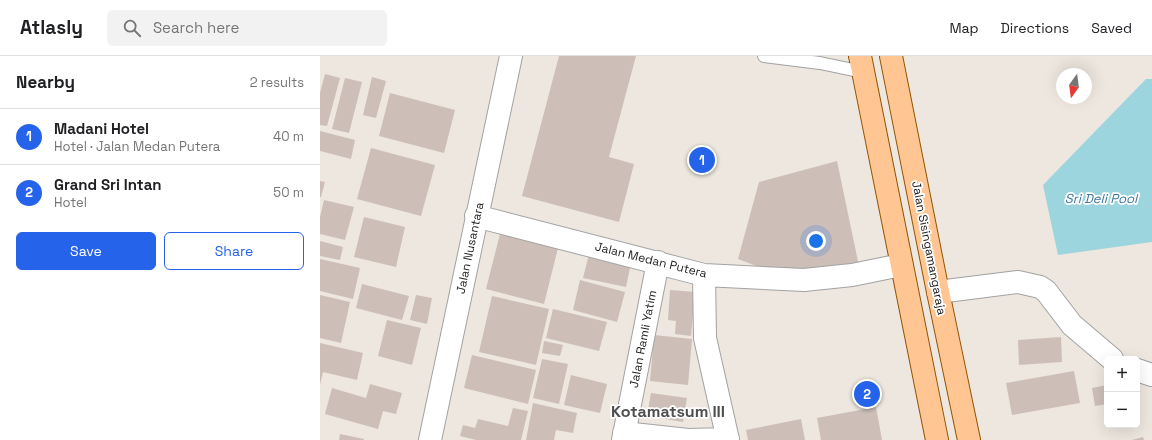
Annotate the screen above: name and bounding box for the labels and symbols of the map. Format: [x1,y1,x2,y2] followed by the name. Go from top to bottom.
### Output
[1056,68,1092,104] north arrow
[689,145,715,175] pin: 1
[908,180,950,316] street label: Jalan Sisingamangaraja
[1065,190,1139,207] water label: Sri Deli Pool
[452,201,488,295] street label: Jalan Nusantara
[806,231,826,251] your location
[593,238,709,282] street label: Jalan Medan Putera
[626,289,660,389] street label: Jalan Ramli Yatim
[854,379,880,409] pin: 2
[611,401,725,422] district label: Kotamatsum III

